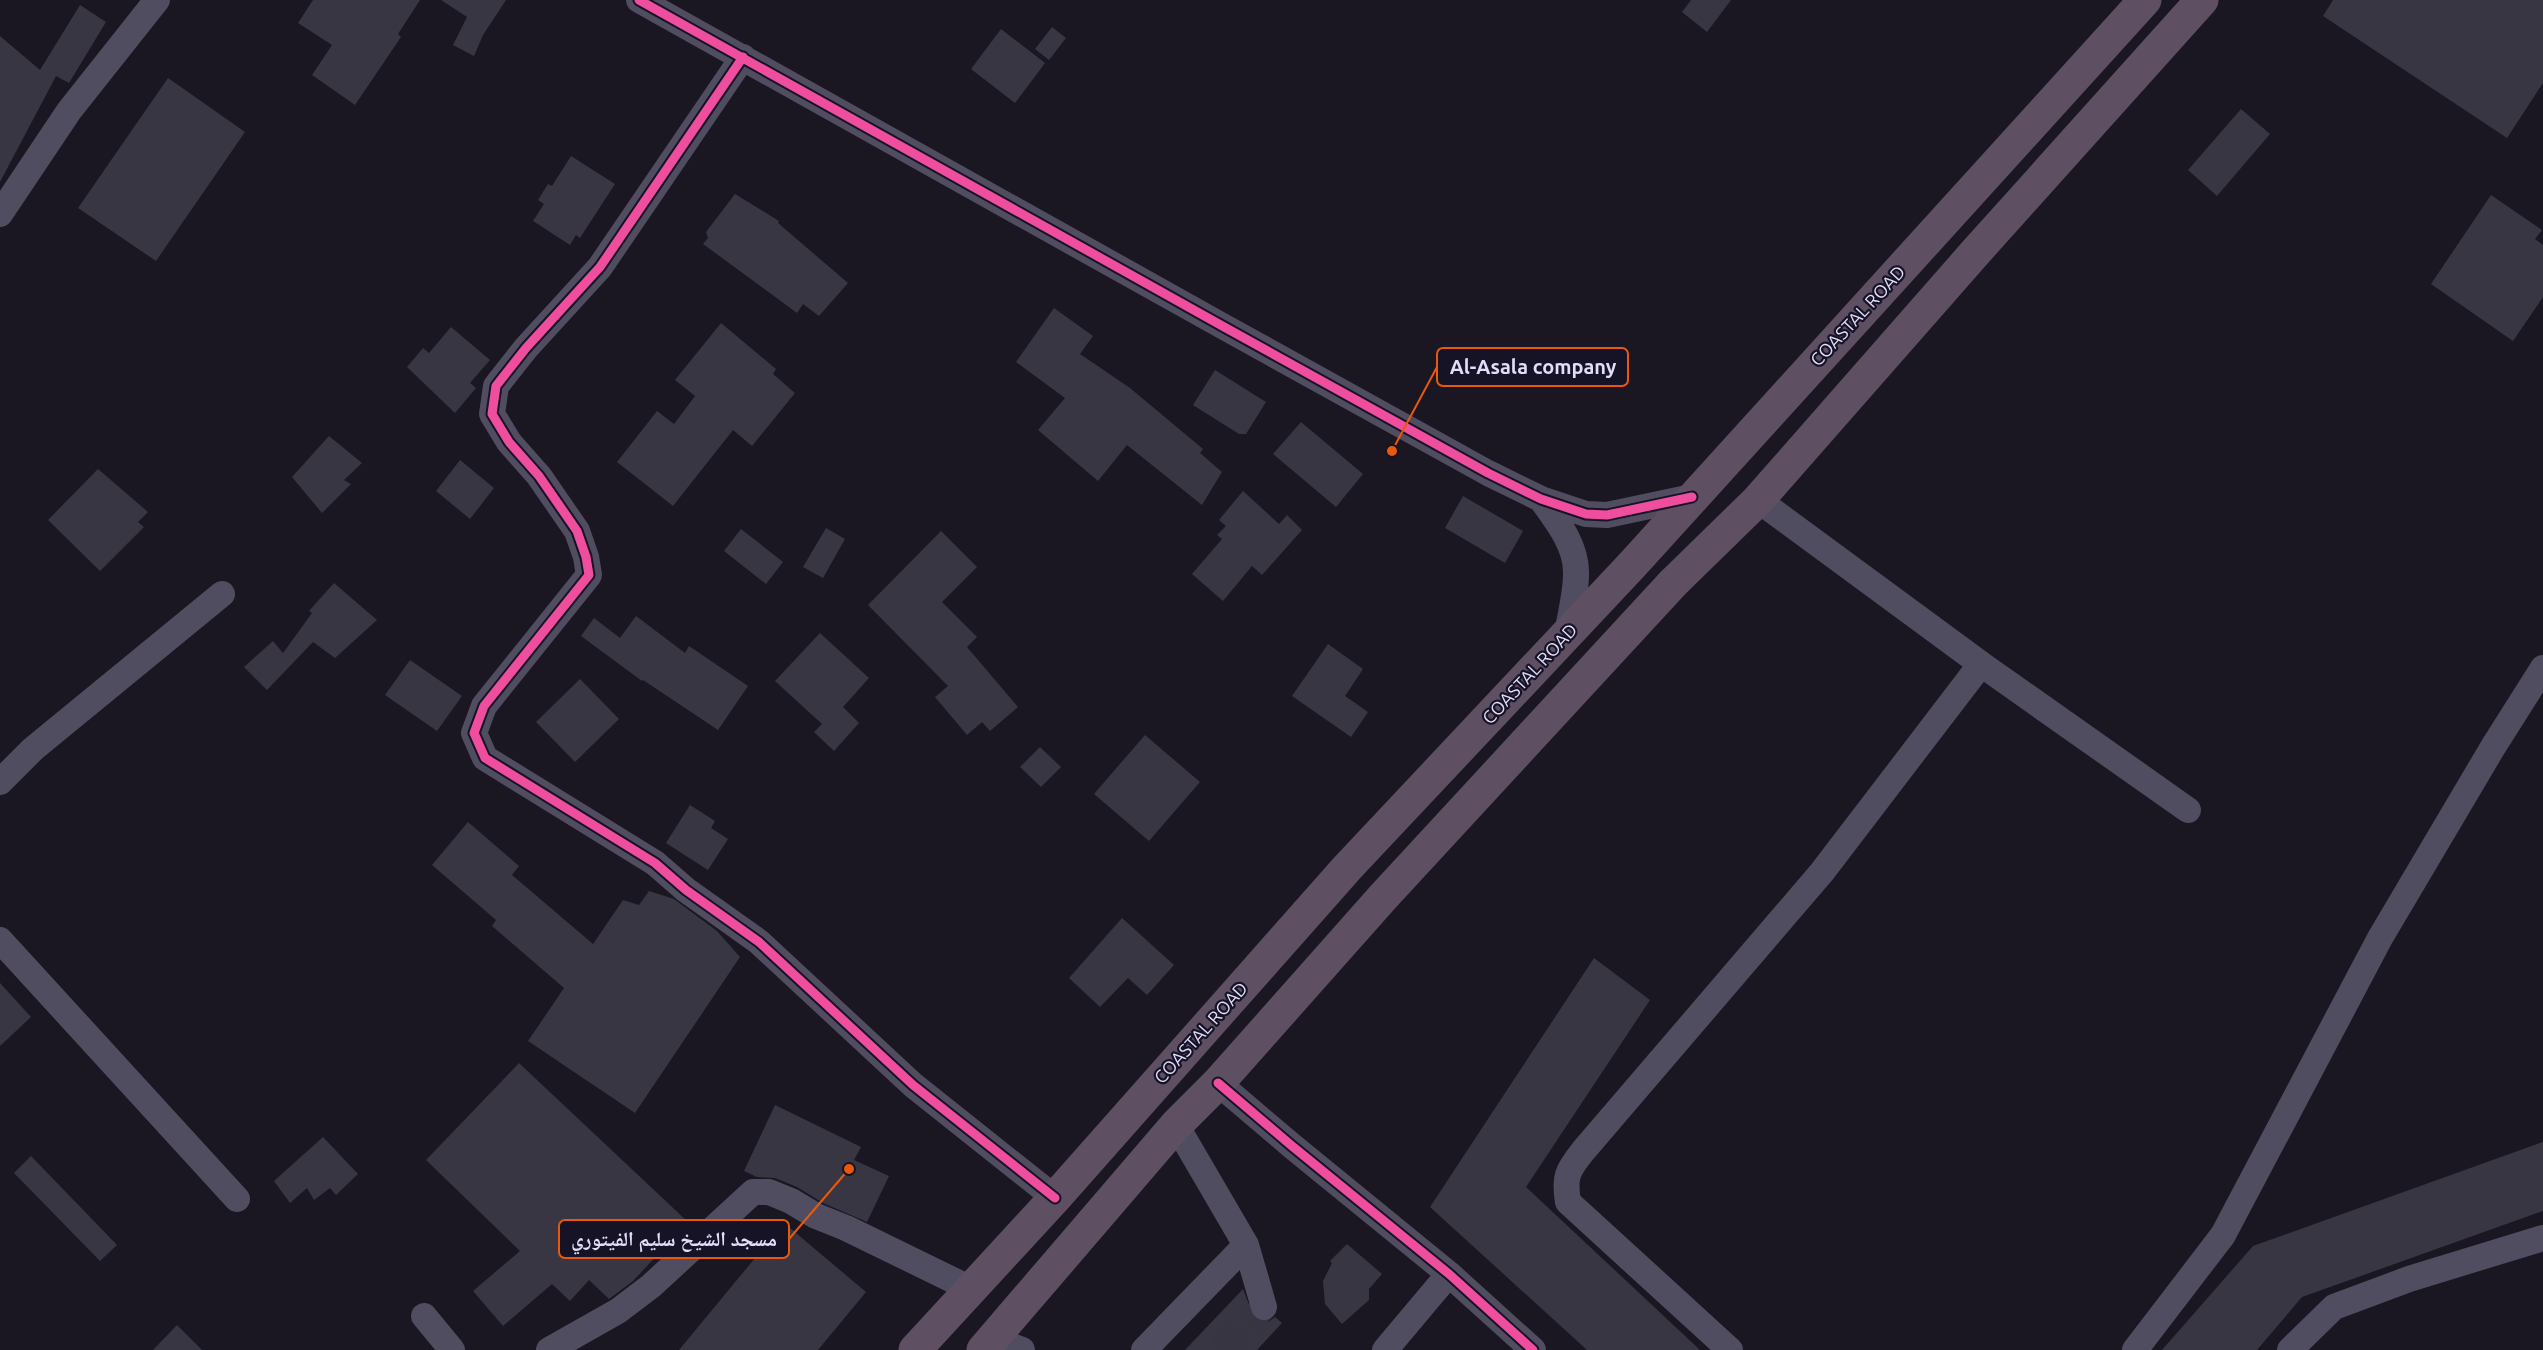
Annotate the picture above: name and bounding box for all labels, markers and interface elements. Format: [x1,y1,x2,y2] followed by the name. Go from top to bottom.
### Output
[1806,261,1909,369] street label: COASTAL ROAD
[1437,348,1628,386] callout: Al-Asala company
[1450,355,1617,378] text: Al-Asala company
[1478,619,1581,727] street label: COASTAL ROAD
[1150,978,1251,1087] street label: COASTAL ROAD
[559,1220,789,1258] callout: مسجد الشيخ سليم الفيتوري
[571,1227,777,1255] text: مسجد الشيخ سليم الفيتوري

